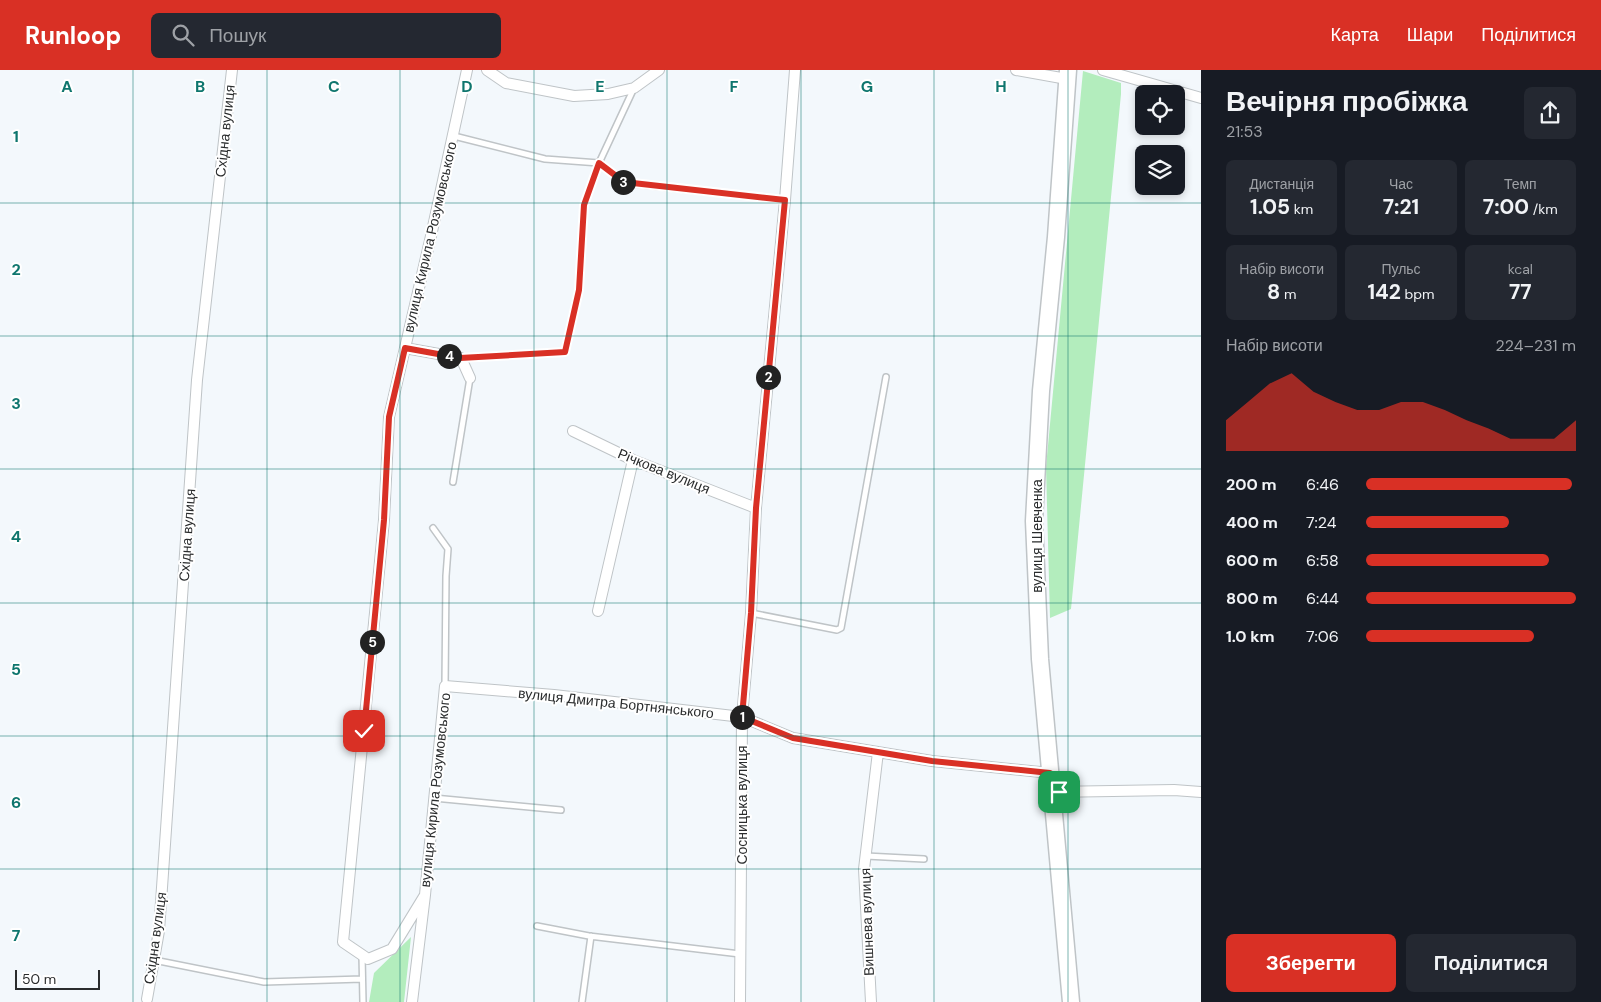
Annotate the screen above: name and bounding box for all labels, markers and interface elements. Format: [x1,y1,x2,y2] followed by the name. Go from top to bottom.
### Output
[151,13,501,58] search box
[25,20,121,51] text: Runloop
[169,21,197,49] icon: search
[209,23,266,48] text: Пошук
[1331,23,1379,47] text: Карта
[1407,23,1453,47] text: Шари
[1481,23,1576,47] text: Поділитися
[61,76,73,97] text: A
[195,76,205,97] text: B
[328,76,340,97] text: C
[461,76,473,97] text: D
[595,76,605,97] text: E
[730,76,739,97] text: F
[861,76,873,97] text: G
[995,76,1007,97] text: H
[1226,83,1468,120] text: Вечірня пробіжка
[211,84,239,178] street label: Східна вулиця
[1135,85,1185,195] map controls
[1135,85,1185,135] button: locate
[1524,87,1576,139] button: share
[1226,121,1263,142] text: 21:53
[13,126,19,147] text: 1
[399,140,461,334] street label: вулиця Кирила Розумовського
[1135,145,1185,195] button: layers
[610,170,636,194] pin: 3
[619,173,628,191] text: 3
[1249,175,1314,193] text: Дистанція
[1389,175,1413,193] text: Час
[1504,175,1537,193] text: Темп
[1250,193,1290,221] text: 1.05
[1383,193,1419,221] text: 7:21
[1483,193,1529,221] text: 7:00
[1290,200,1313,218] text: km
[1529,200,1558,218] text: /km
[11,259,21,280] text: 2
[1239,260,1324,278] text: Набір висоти
[1381,260,1421,278] text: Пульс
[1508,260,1533,278] text: kcal
[1267,278,1280,306] text: 8
[1367,278,1401,306] text: 142
[1509,278,1532,306] text: 77
[1280,285,1296,303] text: m
[1401,285,1435,303] text: bpm
[1226,335,1323,356] text: Набір висоти
[1496,335,1576,356] text: 224–231 m
[436,344,462,368] pin: 4
[445,347,454,365] text: 4
[756,364,780,390] pin: 2
[764,368,773,386] text: 2
[11,393,21,414] text: 3
[615,444,713,498] street label: Річкова вулиця
[1226,474,1277,495] text: 200 m
[1306,474,1339,495] text: 6:46
[1028,479,1046,593] street label: вулиця Шевченка
[175,488,199,582] street label: Східна вулиця
[1226,512,1278,533] text: 400 m
[1306,512,1336,533] text: 7:24
[11,526,21,547] text: 4
[1226,550,1278,571] text: 600 m
[1306,550,1339,571] text: 6:58
[1226,588,1277,609] text: 800 m
[1306,588,1339,609] text: 6:44
[1226,626,1275,647] text: 1.0 km
[1306,626,1339,647] text: 7:06
[360,630,384,654] pin: 5
[368,633,377,651] text: 5
[11,659,21,680] text: 5
[517,684,715,722] street label: вулиця Дмитра Бортнянського
[416,692,454,888] street label: вулиця Кирила Розумовського
[730,704,754,730] pin: 1
[740,708,745,726] text: 1
[343,710,385,752] pin
[350,717,378,745] icon: check
[733,745,751,865] street label: Сосницька вулиця
[1038,771,1080,813] pin
[1045,778,1073,806] icon: arrive
[11,792,21,813] text: 6
[856,868,878,976] street label: Вишнева вулиця
[140,891,170,985] street label: Східна вулиця
[12,925,21,946] text: 7
[1226,934,1396,992] button: Зберегти
[1406,934,1576,992] button: Поділитися
[15,967,100,990] scale bar
[22,970,56,988] text: 50 m

